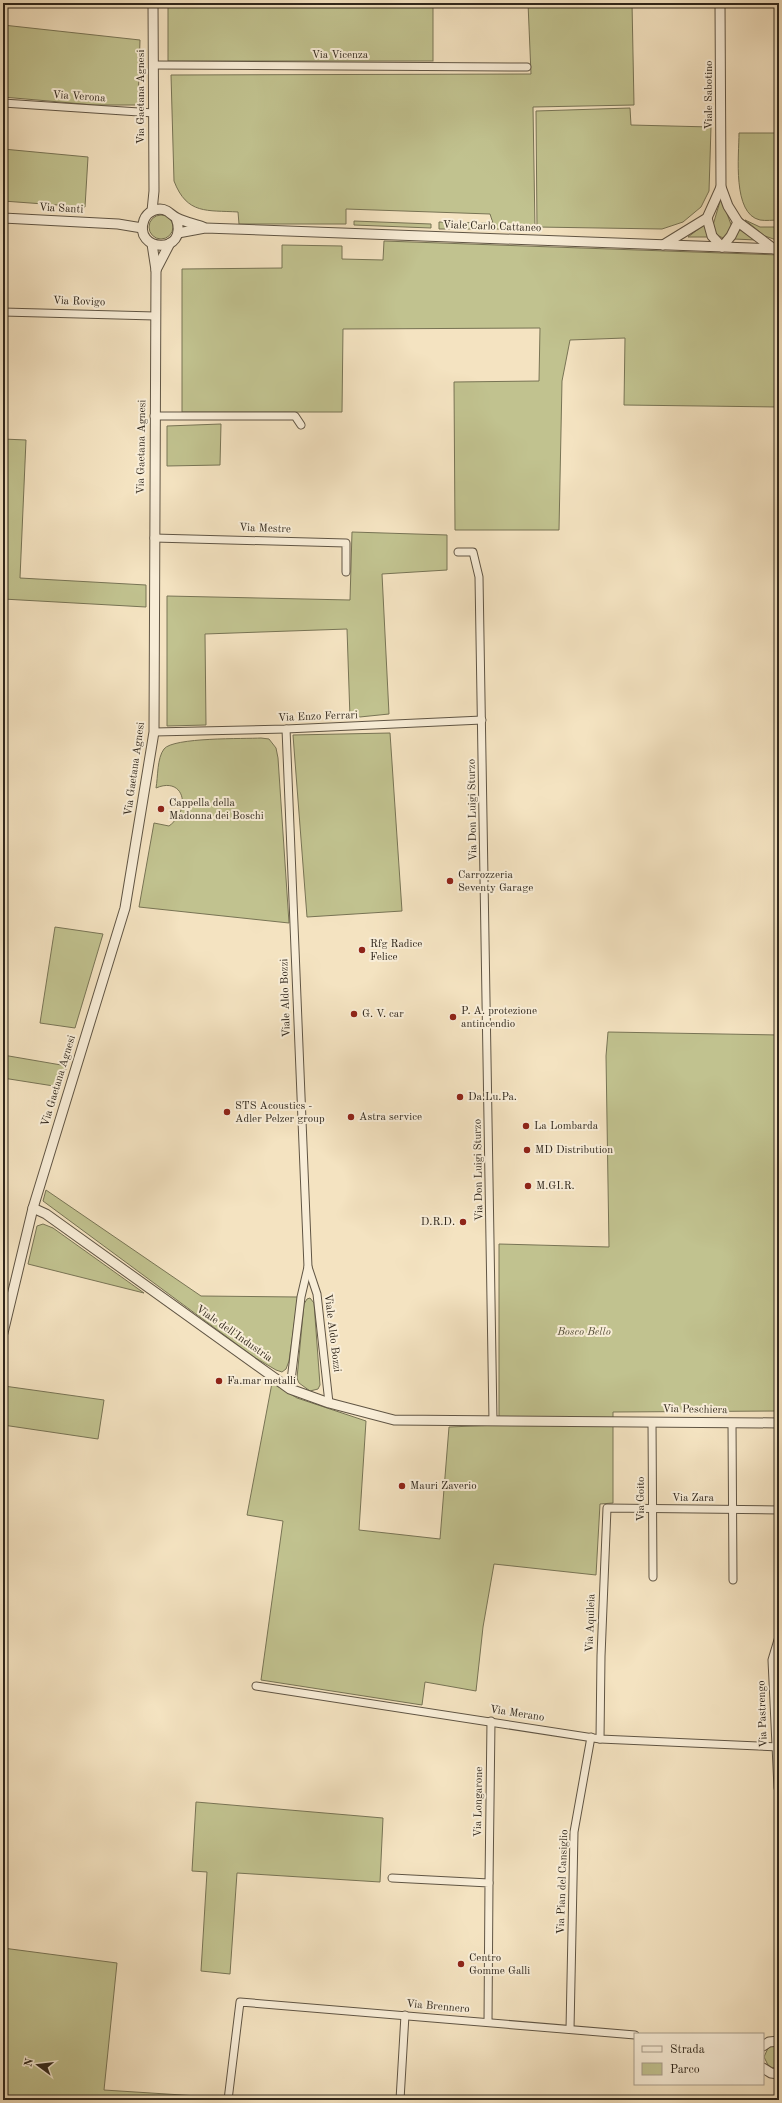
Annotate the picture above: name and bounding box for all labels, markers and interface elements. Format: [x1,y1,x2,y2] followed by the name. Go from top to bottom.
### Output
[136,50,147,144] street label: Via Gaetana Agnesi
[312,50,369,61] street label: Via Vicenza
[704,60,715,130] street label: Viale Sabotino
[52,90,107,104] street label: Via Verona
[38,202,84,216] street label: Via Santi
[442,220,542,234] street label: Viale Carlo Cattaneo
[53,296,105,308] street label: Via Rovigo
[136,400,148,494] street label: Via Gaetana Agnesi
[239,523,291,535] street label: Via Mestre
[278,710,358,724] street label: Via Enzo Ferrari
[123,721,147,817] street label: Via Gaetana Agnesi
[467,759,479,861] street label: Via Don Luigi Sturzo
[169,798,264,822] place label: Cappella della Madonna dei Boschi
[156,804,166,814] marker: Cappella della Madonna dei Boschi
[458,870,533,894] place label: Carrozzeria Seventy Garage
[445,876,455,886] marker: Carrozzeria Seventy Garage
[370,939,422,963] place label: Rfg Radice Felice
[357,945,367,955] marker: Rfg Radice Felice
[279,958,293,1038] street label: Viale Aldo Bozzi
[461,1006,537,1030] place label: P. A. protezione antincendio
[349,1009,359,1019] marker: G. V. car
[362,1009,404,1020] place label: G. V. car
[448,1012,458,1022] marker: P. A. protezione antincendio
[40,1034,78,1128] street label: Via Gaetana Agnesi
[455,1092,465,1102] marker: Da.Lu.Pa.
[468,1092,517,1103] place label: Da.Lu.Pa.
[235,1101,325,1125] place label: STS Acoustics - Adler Pelzer group
[222,1107,232,1117] marker: STS Acoustics - Adler Pelzer group
[346,1112,356,1122] marker: Astra service
[359,1112,422,1123] place label: Astra service
[473,1119,485,1221] street label: Via Don Luigi Sturzo
[521,1121,531,1131] marker: La Lombarda
[534,1121,599,1132] place label: La Lombarda
[522,1145,532,1155] marker: MD Distribution
[535,1145,613,1156] place label: MD Distribution
[523,1181,533,1191] marker: M.GI.R.
[536,1181,575,1192] place label: M.GI.R.
[421,1217,455,1228] place label: D.R.D.
[458,1217,468,1227] marker: D.R.D.
[322,1293,342,1373] street label: Viale Aldo Bozzi
[194,1304,275,1365] street label: Viale dell'Industria
[556,1327,611,1338] park label: Bosco Bello
[214,1376,224,1386] marker: Fa.mar metalli
[227,1376,296,1387] place label: Fa.mar metalli
[662,1404,728,1416] street label: Via Peschiera
[636,1476,647,1522] street label: Via Goito
[397,1481,407,1491] marker: Mauri Zaverio
[410,1481,477,1492] place label: Mauri Zaverio
[672,1493,715,1504] street label: Via Zara
[584,1593,598,1653] street label: Via Aquileia
[756,1680,770,1748] street label: Via Pastrengo
[489,1704,545,1724] street label: Via Merano
[473,1767,485,1837] street label: Via Longarone
[556,1829,570,1935] street label: Via Pian del Cansiglio
[469,1953,530,1977] place label: Centro Gomme Galli
[456,1959,466,1969] marker: Centro Gomme Galli
[406,1999,470,2015] street label: Via Brennero
[634,2033,764,2085] legend
[670,2044,705,2056] text: Strada
[18,2045,58,2085] north arrow
[23,2057,36,2068] text: N
[670,2064,700,2076] text: Parco

